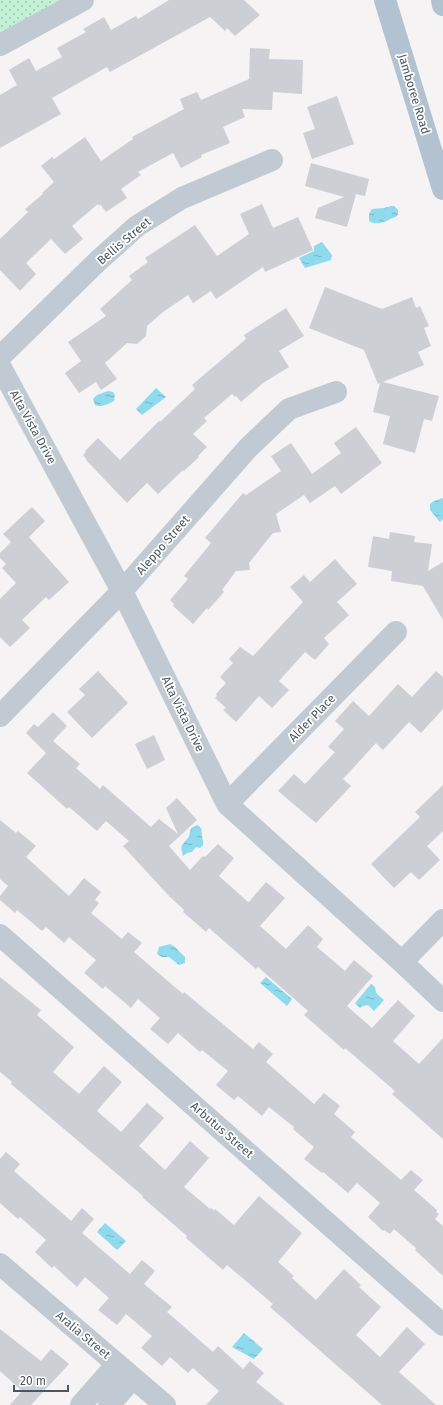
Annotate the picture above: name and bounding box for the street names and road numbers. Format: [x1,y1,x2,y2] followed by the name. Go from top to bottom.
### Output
[395,52,433,136] street label: Jamboree Road
[94,214,154,267] street label: Bellis Street
[7,388,59,466] street label: Alta Vista Drive
[133,512,193,577] street label: Aleppo Street
[159,674,207,754] street label: Alta Vista Drive
[286,691,338,745] street label: Alder Place
[188,1099,257,1161] street label: Arbutus Street
[53,1308,114,1362] street label: Aralia Street

